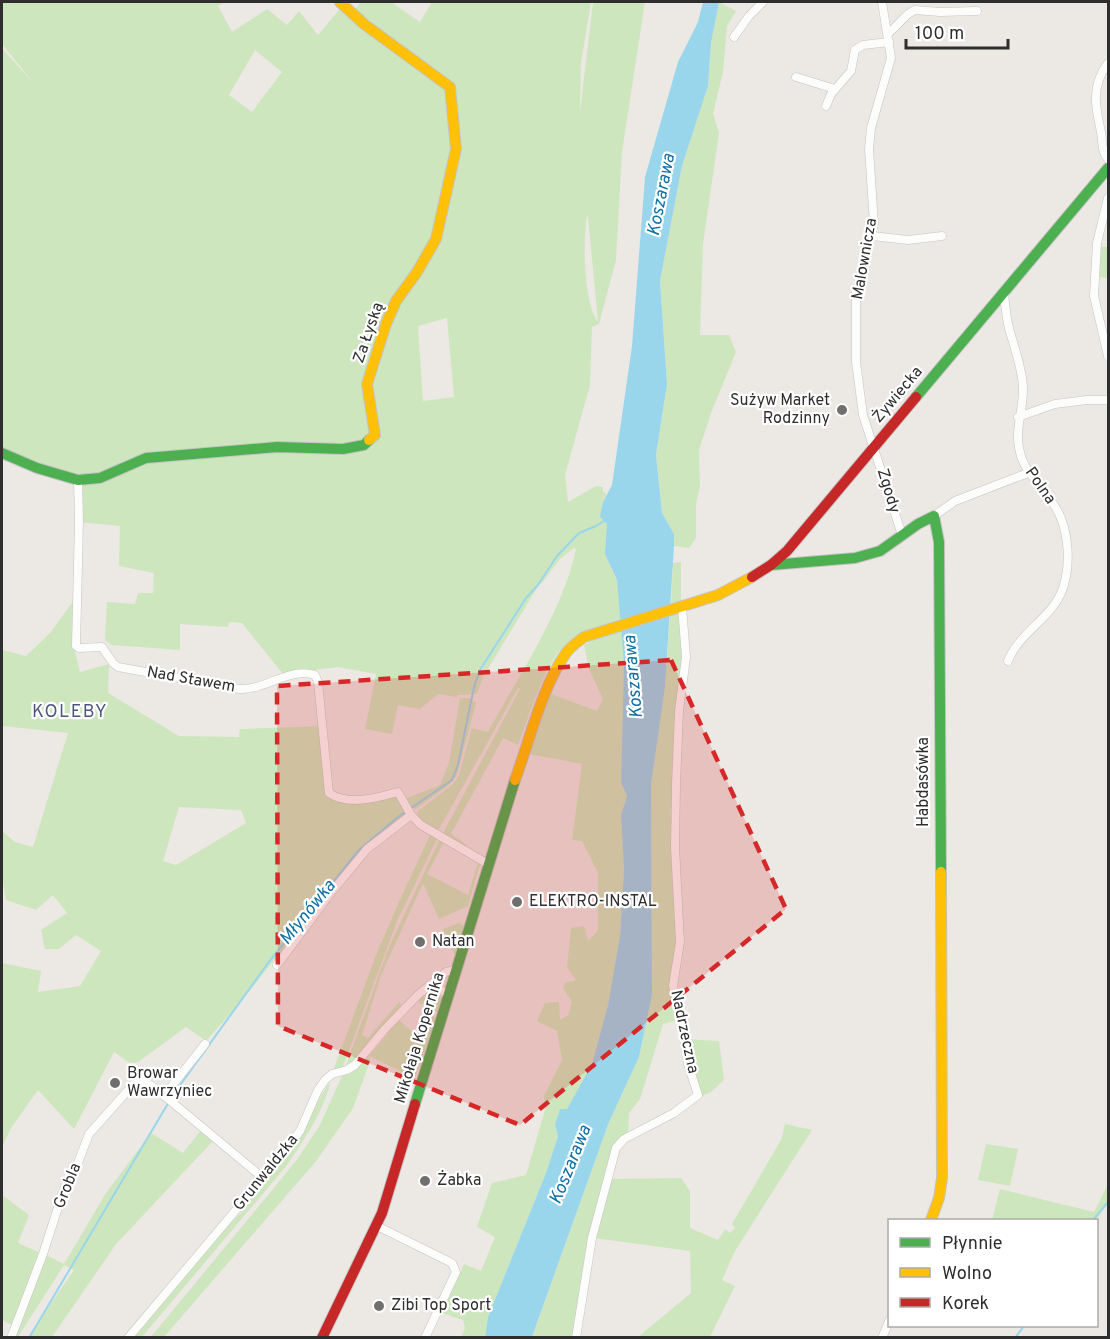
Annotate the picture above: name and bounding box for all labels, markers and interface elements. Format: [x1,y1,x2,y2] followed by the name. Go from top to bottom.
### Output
[906,12,1008,50] scale bar
[915,23,964,46] text: 100 m
[643,151,681,238] water label: Koszarawa
[848,217,882,301] street label: Malownicza
[349,300,389,366] street label: Za Łyską
[868,362,927,427] street label: Żywiecka
[730,391,830,429] place label: Sużyw Market Rodzinny
[835,403,849,417] marker: Sużyw Market Rodzinny
[1020,464,1060,508] street label: Polna
[872,466,904,516] street label: Zgody
[619,634,649,719] water label: Koszarawa
[145,662,237,698] street label: Nad Stawem
[32,701,108,724] district label: KOLEBY
[914,737,934,827] street label: Habdasówka
[275,875,342,950] water label: Młynówka
[529,892,657,912] place label: ELEKTRO-INSTAL
[510,895,524,909] marker: ELEKTRO-INSTAL
[432,932,475,952] place label: Natan
[413,935,427,949] marker: Natan
[391,970,449,1106] street label: Mikołaja Kopernika
[665,988,703,1076] street label: Nadrzeczna
[127,1064,212,1102] place label: Browar Wawrzyniec
[108,1076,122,1090] marker: Browar Wawrzyniec
[545,1121,598,1208] water label: Koszarawa
[229,1131,303,1215] street label: Grunwaldzka
[50,1160,86,1212] street label: Grobla
[437,1170,481,1191] place label: Żabka
[418,1174,432,1188] marker: Żabka
[888,1219,1098,1327] legend
[942,1233,1003,1256] text: Płynnie
[942,1263,992,1286] text: Wolno
[942,1293,989,1316] text: Korek
[391,1296,491,1316] place label: Zibi Top Sport
[372,1299,386,1313] marker: Zibi Top Sport

